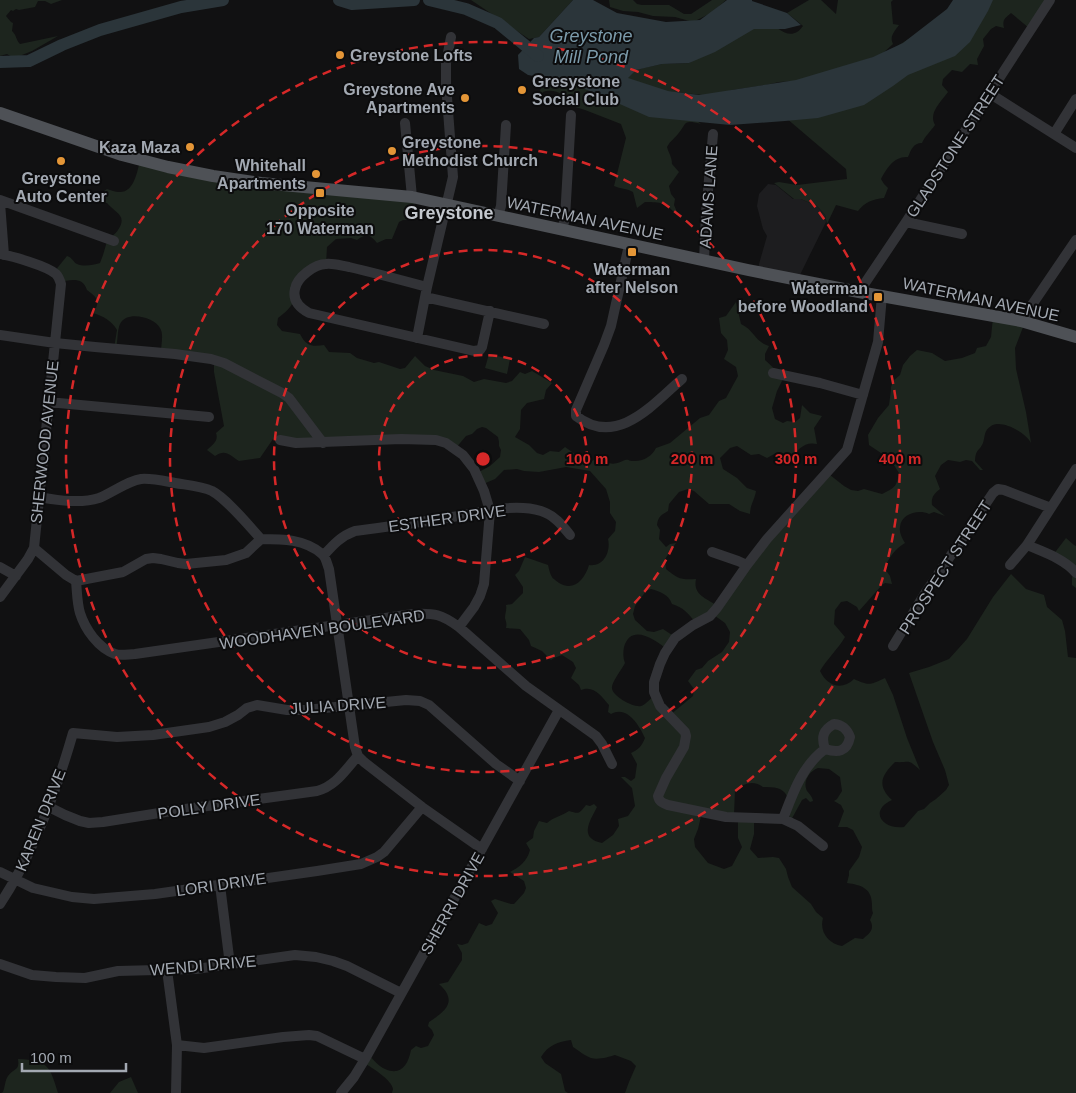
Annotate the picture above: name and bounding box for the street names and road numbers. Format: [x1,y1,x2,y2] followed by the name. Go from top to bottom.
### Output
[903,72,1008,220] street label: GLADSTONE STREET
[696,145,721,249] street label: ADAMS LANE
[505,194,665,243] street label: WATERMAN AVENUE
[901,275,1061,324] street label: WATERMAN AVENUE
[27,360,62,524] street label: SHERWOOD AVENUE
[896,497,995,637] street label: PROSPECT STREET
[387,502,507,535] street label: ESTHER DRIVE
[218,607,426,652] street label: WOODHAVEN BOULEVARD
[290,694,387,717] street label: JULIA DRIVE
[12,767,69,874] street label: KAREN DRIVE
[157,791,261,822] street label: POLLY DRIVE
[417,849,487,957] street label: SHERRI DRIVE
[175,870,267,899] street label: LORI DRIVE
[149,952,257,979] street label: WENDI DRIVE

